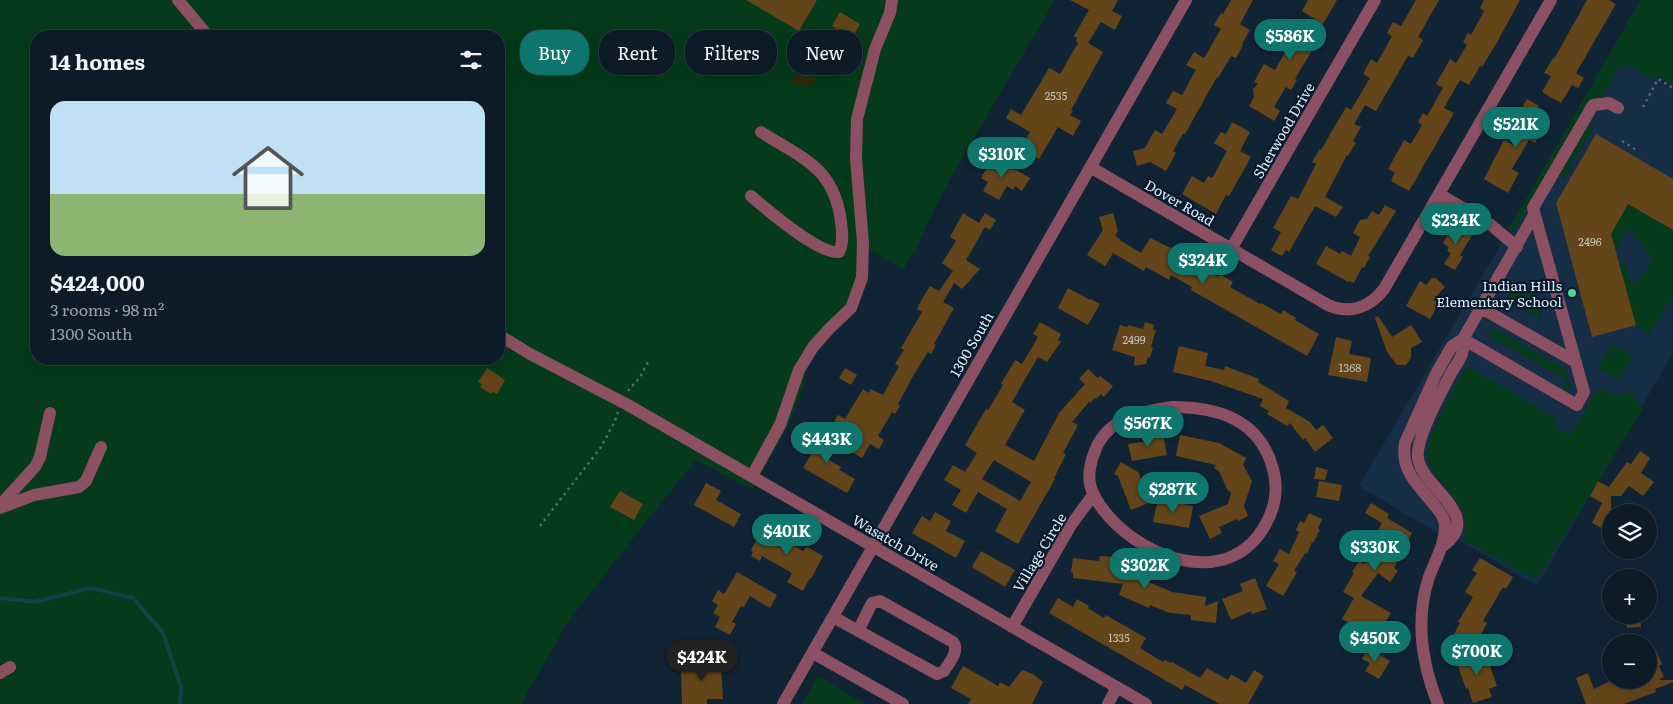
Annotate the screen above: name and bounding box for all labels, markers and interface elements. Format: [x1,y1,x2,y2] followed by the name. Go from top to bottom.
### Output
[1255,18,1325,61] pin: $586K
[1265,23,1315,47] text: $586K
[520,30,589,75] chip: Buy
[599,30,675,75] chip: Rent
[685,30,777,75] chip: Filters
[787,30,862,75] chip: New
[50,45,145,76] text: 14 homes
[457,46,485,74] icon: filters
[1247,78,1319,182] street label: Sherwood Drive
[1045,87,1068,103] house number: 2535
[1481,106,1551,149] pin: $521K
[1493,111,1539,135] text: $521K
[223,133,313,223] icon: home
[967,136,1037,179] pin: $310K
[978,141,1026,165] text: $310K
[1142,174,1219,230] street label: Dover Road
[1421,202,1491,245] pin: $234K
[1431,207,1481,231] text: $234K
[1578,233,1602,249] house number: 2496
[1168,242,1238,285] pin: $324K
[1179,247,1227,271] text: $324K
[50,266,145,297] text: $424,000
[1436,275,1562,311] place label: Indian Hills Elementary School
[1566,287,1578,299] marker: Indian Hills Elementary School
[50,297,164,321] text: 3 rooms · 98 m²
[944,308,998,380] street label: 1300 South
[50,321,132,345] text: 1300 South
[1122,331,1146,347] house number: 2499
[1339,359,1361,375] house number: 1368
[1113,406,1183,448] pin: $567K
[1124,410,1172,434] text: $567K
[792,422,862,464] pin: $443K
[802,426,852,450] text: $443K
[1138,472,1208,514] pin: $287K
[1149,476,1197,500] text: $287K
[1602,504,1657,689] map controls
[1602,504,1657,559] button: layers
[849,509,943,575] street label: Wasatch Drive
[1008,509,1070,595] street label: Village Circle
[752,514,822,556] pin: $401K
[763,518,811,542] text: $401K
[1340,530,1410,572] pin: $330K
[1350,534,1400,558] text: $330K
[1110,548,1180,590] pin: $302K
[1120,552,1170,576] text: $302K
[1602,569,1657,624] button: +
[1340,620,1410,663] pin: $450K
[1350,625,1400,649] text: $450K
[1108,629,1130,645] house number: 1335
[1442,634,1512,676] pin: $700K
[1602,634,1657,689] button: −
[1452,638,1502,662] text: $700K
[667,640,737,682] pin: $424K
[677,644,727,668] text: $424K

